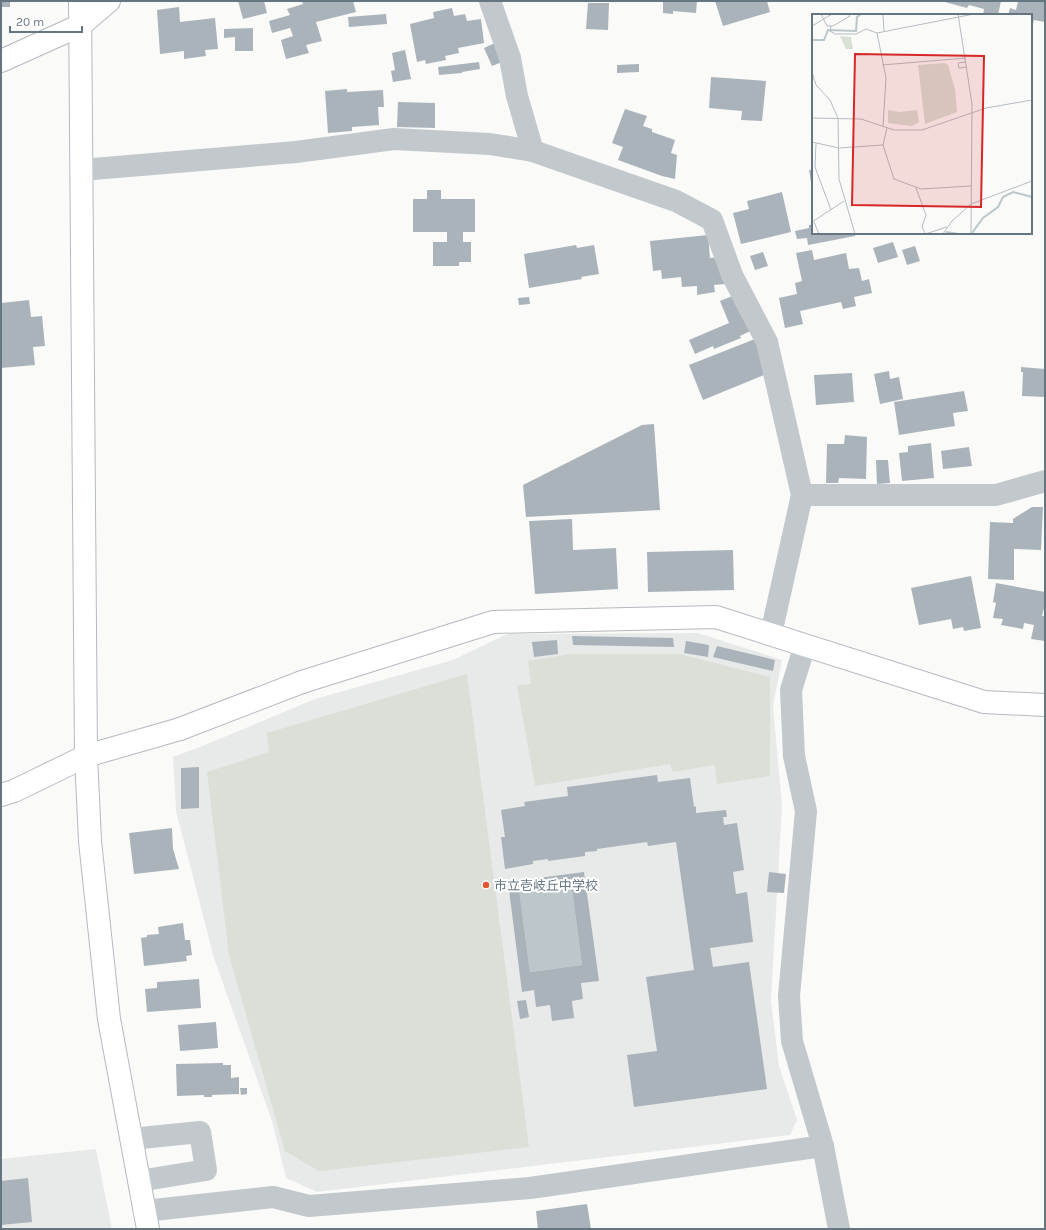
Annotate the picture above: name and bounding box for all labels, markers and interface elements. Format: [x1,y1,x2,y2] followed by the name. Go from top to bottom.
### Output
[10,8,82,34] scale bar
[812,14,1032,234] inset map
[16,15,44,29] text: 20 m
[494,878,598,893] place label: 市立壱岐丘中学校
[481,880,491,890] marker: 市立壱岐丘中学校

